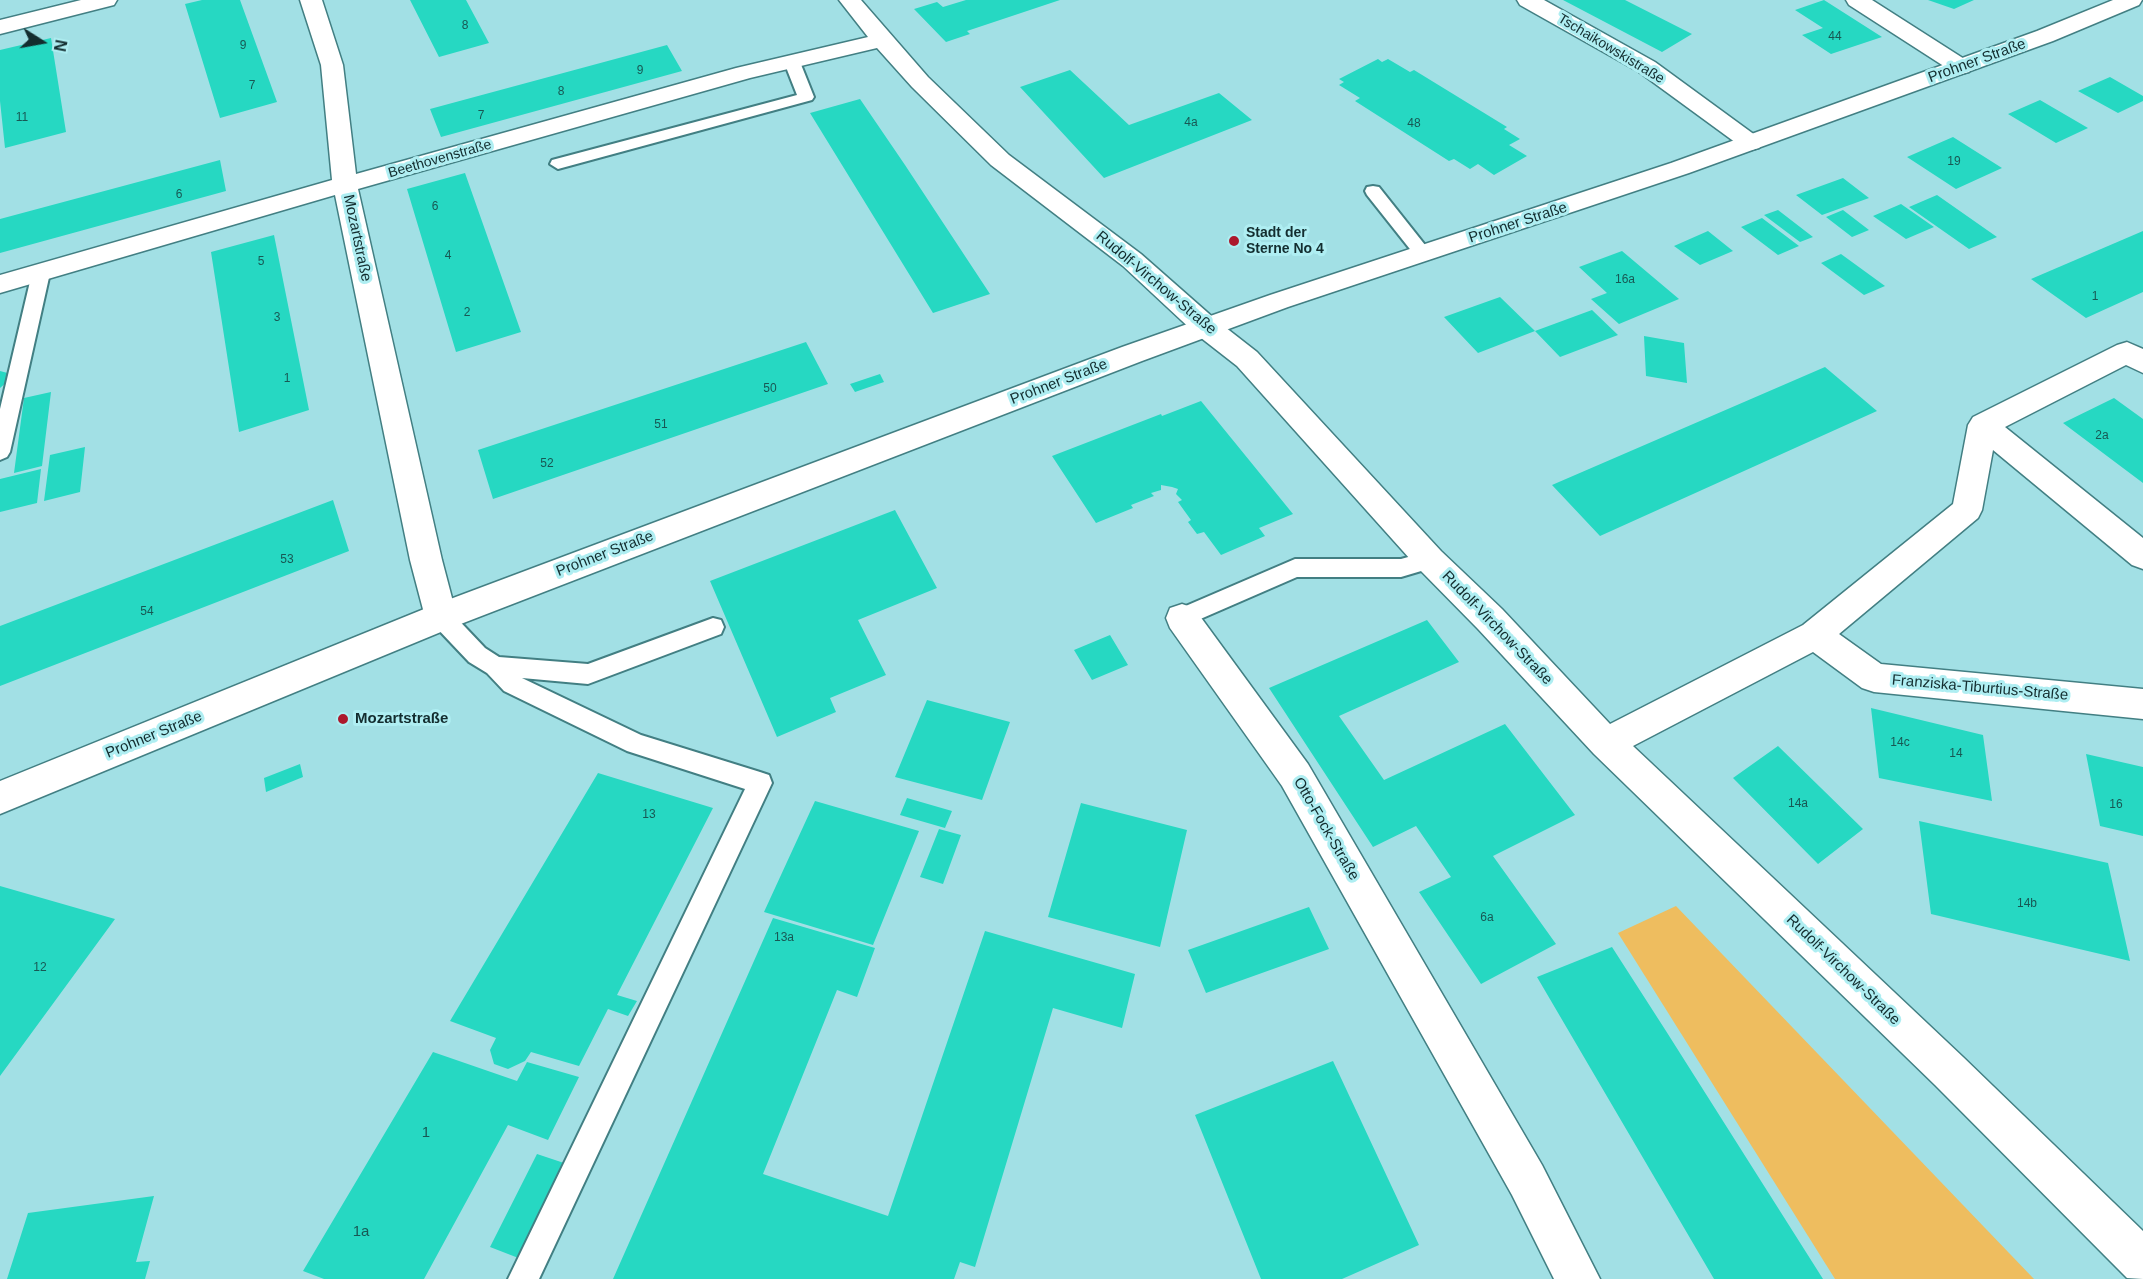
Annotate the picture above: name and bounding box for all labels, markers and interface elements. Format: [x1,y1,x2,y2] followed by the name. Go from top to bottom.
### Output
[1555,11,1667,87] street label: Tschaikowskistraße
[12,12,72,72] north arrow
[462,19,468,33] house number: 8
[1828,30,1842,44] house number: 44
[1926,35,2028,87] street label: Prohner Straße
[51,38,70,53] text: N
[240,39,246,53] house number: 9
[637,64,643,78] house number: 9
[249,79,255,93] house number: 7
[558,85,564,99] house number: 8
[478,109,484,123] house number: 7
[16,111,28,125] house number: 11
[1184,116,1198,130] house number: 4a
[1407,117,1421,131] house number: 48
[386,136,494,182] street label: Beethovenstraße
[1947,155,1961,169] house number: 19
[176,188,182,202] house number: 6
[339,193,375,283] street label: Mozartstraße
[1466,199,1570,247] street label: Prohner Straße
[432,200,438,214] house number: 6
[1246,225,1324,258] place label: Stadt der Sterne No 4
[1092,227,1220,339] street label: Rudolf-Virchow-Straße
[1227,234,1241,248] marker: Stadt der Sterne No 4
[445,249,451,263] house number: 4
[258,255,264,269] house number: 5
[1615,273,1635,287] house number: 16a
[2092,290,2098,304] house number: 1
[464,306,470,320] house number: 2
[274,311,280,325] house number: 3
[1008,355,1110,409] street label: Prohner Straße
[284,372,290,386] house number: 1
[763,382,777,396] house number: 50
[654,418,668,432] house number: 51
[2095,429,2109,443] house number: 2a
[540,457,554,471] house number: 52
[554,527,656,581] street label: Prohner Straße
[280,553,294,567] house number: 53
[1438,567,1556,689] street label: Rudolf-Virchow-Straße
[140,605,154,619] house number: 54
[1891,671,2069,705] street label: Franziska-Tiburtius-Straße
[103,707,205,763] street label: Prohner Straße
[355,710,448,728] place label: Mozartstraße
[336,712,350,726] marker: Mozartstraße
[1890,736,1910,750] house number: 14c
[1949,747,1963,761] house number: 14
[1289,774,1363,884] street label: Otto-Fock-Straße
[1788,797,1808,811] house number: 14a
[2109,798,2123,812] house number: 16
[642,808,656,822] house number: 13
[2017,897,2037,911] house number: 14b
[1480,911,1494,925] house number: 6a
[1782,911,1904,1029] street label: Rudolf-Virchow-Straße
[774,931,794,945] house number: 13a
[33,961,47,975] house number: 12
[422,1124,430,1142] house number: 1
[353,1223,369,1241] house number: 1a

